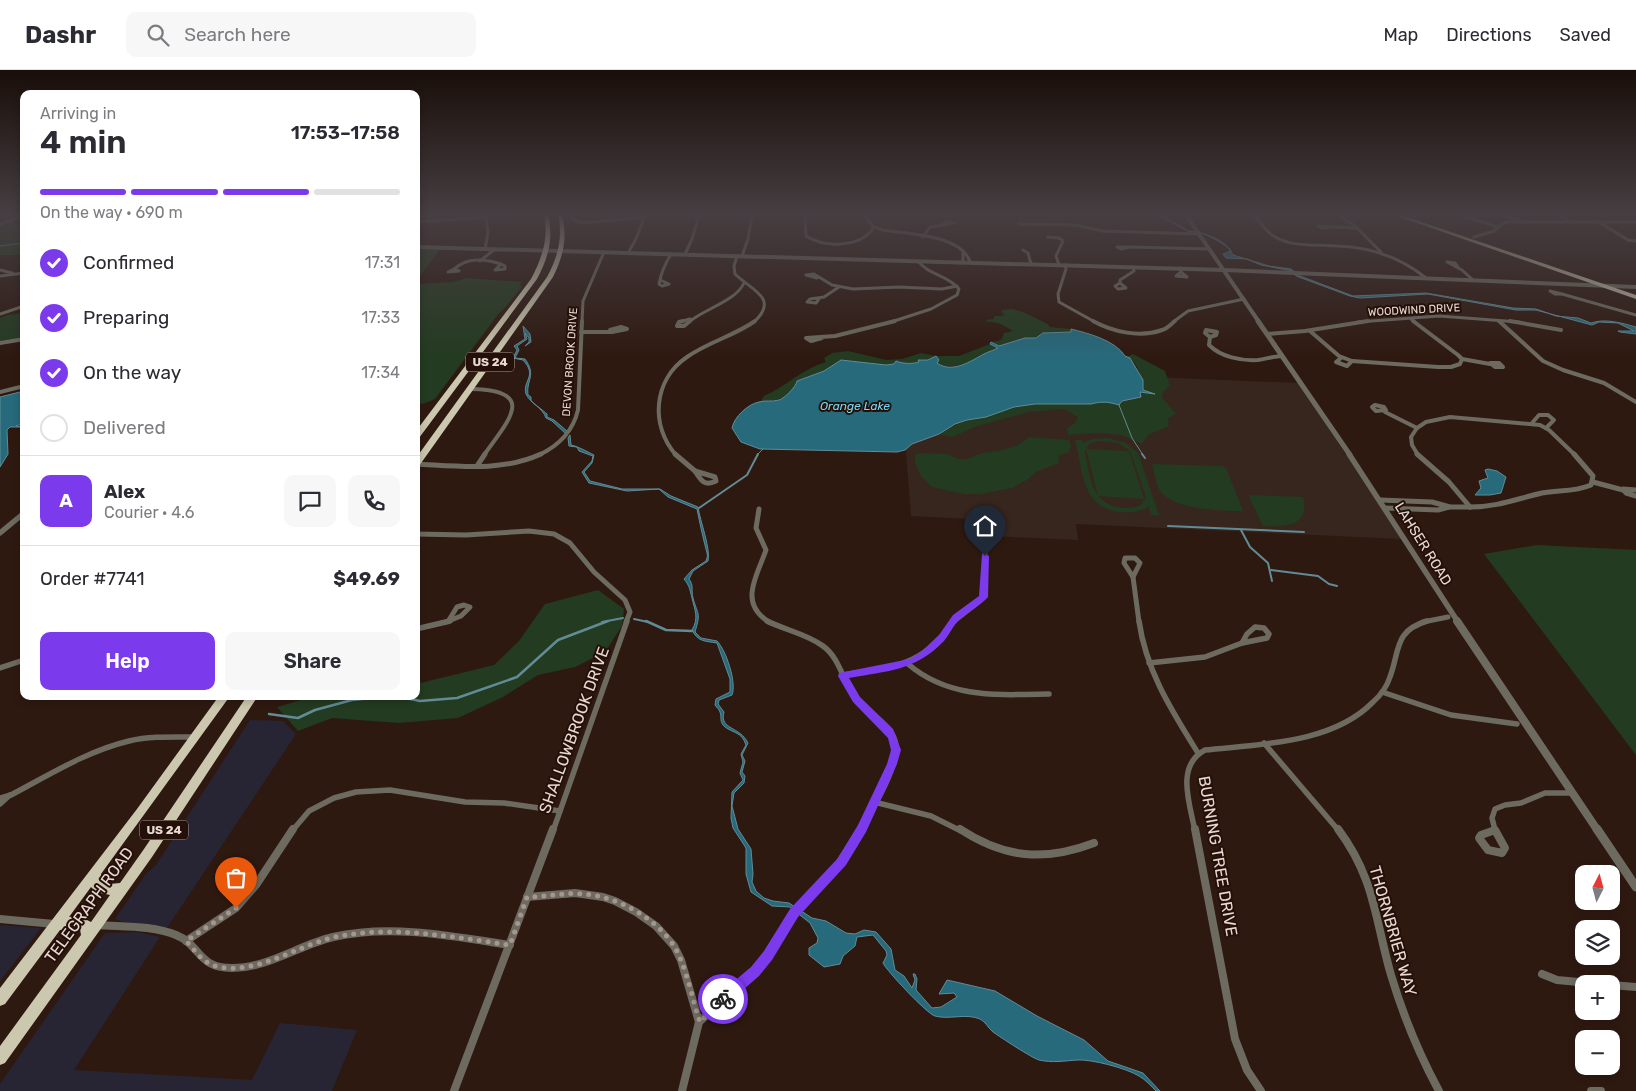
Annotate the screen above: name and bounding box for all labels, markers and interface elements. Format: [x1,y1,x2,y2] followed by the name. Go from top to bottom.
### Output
[126,12,476,57] search box
[25,21,96,49] text: Dashr
[144,21,172,49] icon: search
[184,23,291,46] text: Search here
[1383,24,1418,46] text: Map
[1446,24,1532,46] text: Directions
[1560,24,1611,46] text: Saved
[40,104,116,123] text: Arriving in
[291,121,400,144] text: 17:53–17:58
[40,123,127,161] text: 4 min
[40,203,183,222] text: On the way · 690 m
[40,249,68,277] icon: check
[83,251,174,274] text: Confirmed
[365,253,400,272] text: 17:31
[1367,301,1461,319] street label: WOODWIND DRIVE
[40,304,68,332] icon: check
[83,306,169,329] text: Preparing
[560,307,580,417] street label: DEVON BROOK DRIVE
[362,308,400,327] text: 17:33
[466,352,514,372] road number: US 24
[40,359,68,387] icon: check
[83,361,181,384] text: On the way
[361,363,400,382] text: 17:34
[820,399,890,413] water label: Orange Lake
[83,416,166,439] text: Delivered
[284,475,336,527] button: chat
[348,475,400,527] button: phone
[104,480,145,503] text: Alex
[59,489,73,512] text: A
[1391,499,1455,589] street label: LAHSER ROAD
[104,503,194,522] text: Courier · 4.6
[964,505,1006,556] pin
[971,512,999,540] icon: home
[40,567,145,590] text: Order #7741
[333,567,400,590] text: $49.69
[40,632,215,690] button: Help
[225,632,400,690] button: Share
[535,644,613,816] street label: SHALLOWBROOK DRIVE
[1195,774,1241,938] street label: BURNING TREE DRIVE
[140,820,188,840] road number: US 24
[41,844,137,966] street label: TELEGRAPH ROAD
[215,857,257,908] pin
[222,864,250,892] icon: bag
[1365,864,1421,998] street label: THORNBRIER WAY
[1575,865,1620,910] north arrow
[1575,865,1620,1075] map controls
[1575,920,1620,965] button: layers
[698,974,748,1024] courier
[1575,975,1620,1020] button: +
[709,985,737,1013] icon: bike
[1575,1030,1620,1075] button: −

